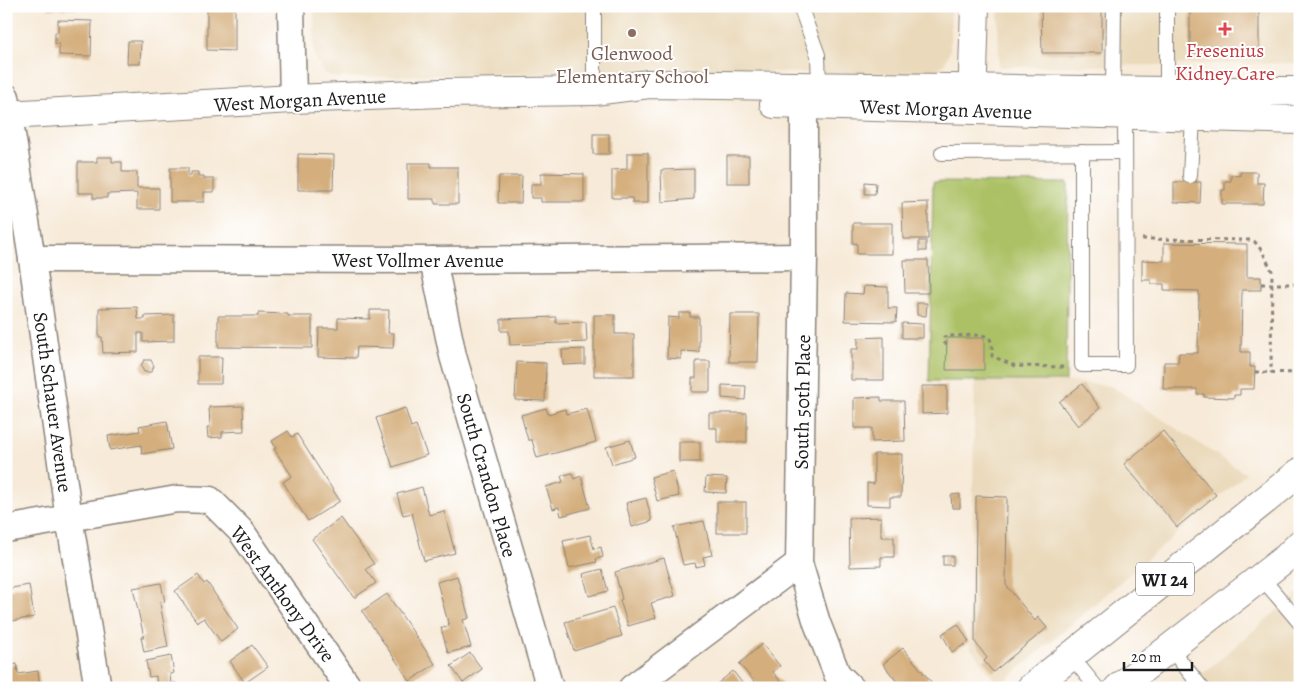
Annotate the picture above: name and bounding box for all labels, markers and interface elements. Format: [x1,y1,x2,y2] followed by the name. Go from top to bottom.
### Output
[1218,22,1232,36] marker: Fresenius Kidney Care
[626,27,638,39] marker: Glenwood Elementary School
[1175,37,1275,87] place label: Fresenius Kidney Care
[555,40,709,90] place label: Glenwood Elementary School
[212,83,387,119] street label: West Morgan Avenue
[858,93,1033,126] street label: West Morgan Avenue
[331,247,504,274] street label: West Vollmer Avenue
[26,310,79,494] street label: South Schauer Avenue
[788,334,817,470] street label: South 50th Place
[450,390,523,561] street label: South Crandon Place
[223,520,341,668] street label: West Anthony Drive
[1136,562,1194,596] road number: WI 24
[1124,639,1191,671] scale bar
[1131,647,1162,667] text: 20 m

